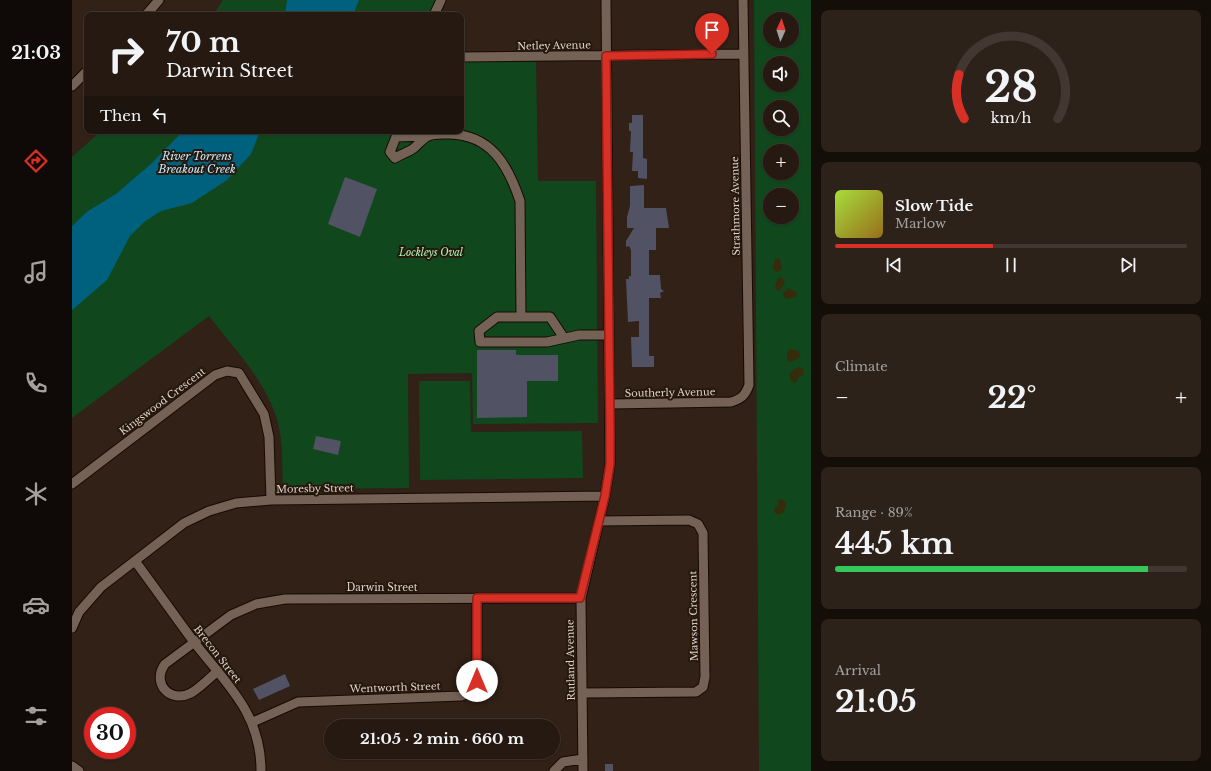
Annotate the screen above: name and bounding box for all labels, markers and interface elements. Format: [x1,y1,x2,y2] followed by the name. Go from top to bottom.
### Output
[763,12,799,48] north arrow
[763,12,799,224] map controls
[695,13,729,54] pin
[701,19,723,41] icon: arrive
[166,25,240,60] text: 70 m
[100,28,152,80] icon: right
[517,38,591,53] street label: Netley Avenue
[11,42,61,64] text: 21:03
[763,56,799,92] button: sound
[166,60,294,82] text: Darwin Street
[984,62,1038,113] text: 28
[763,100,799,136] button: search
[149,104,171,126] icon: left
[100,106,141,125] text: Then
[991,109,1031,127] text: km/h
[763,144,799,180] button: +
[22,147,50,175] icon: directions
[157,149,236,176] water label: River Torrens Breakout Creek
[728,156,743,256] street label: Strathmore Avenue
[763,188,799,224] button: −
[895,196,973,215] text: Slow Tide
[895,215,946,232] text: Marlow
[398,246,464,259] park label: Lockleys Oval
[883,254,905,276] icon: previous
[1000,254,1022,276] icon: pause
[1117,254,1139,276] icon: next
[22,258,50,286] icon: music
[835,358,888,375] text: Climate
[117,365,208,438] street label: Kingswood Crescent
[22,369,50,397] icon: phone
[987,379,1036,416] text: 22°
[835,384,849,411] text: −
[1175,384,1187,411] text: +
[625,385,716,400] street label: Southerly Avenue
[22,480,50,508] icon: climate
[276,481,354,496] street label: Moresby Street
[835,504,913,521] text: Range · 89%
[835,525,954,562] text: 445 km
[686,571,701,661] street label: Mawson Crescent
[347,581,418,594] street label: Darwin Street
[22,591,50,619] icon: car
[563,619,578,701] street label: Rutland Avenue
[191,623,244,686] street label: Brecon Street
[456,660,498,702] position arrow
[835,662,881,679] text: Arrival
[348,679,441,696] street label: Wentworth Street
[835,683,917,720] text: 21:05
[22,702,50,730] icon: filters
[84,707,136,759] speed limit sign: 30
[360,729,524,748] text: 21:05 · 2 min · 660 m

